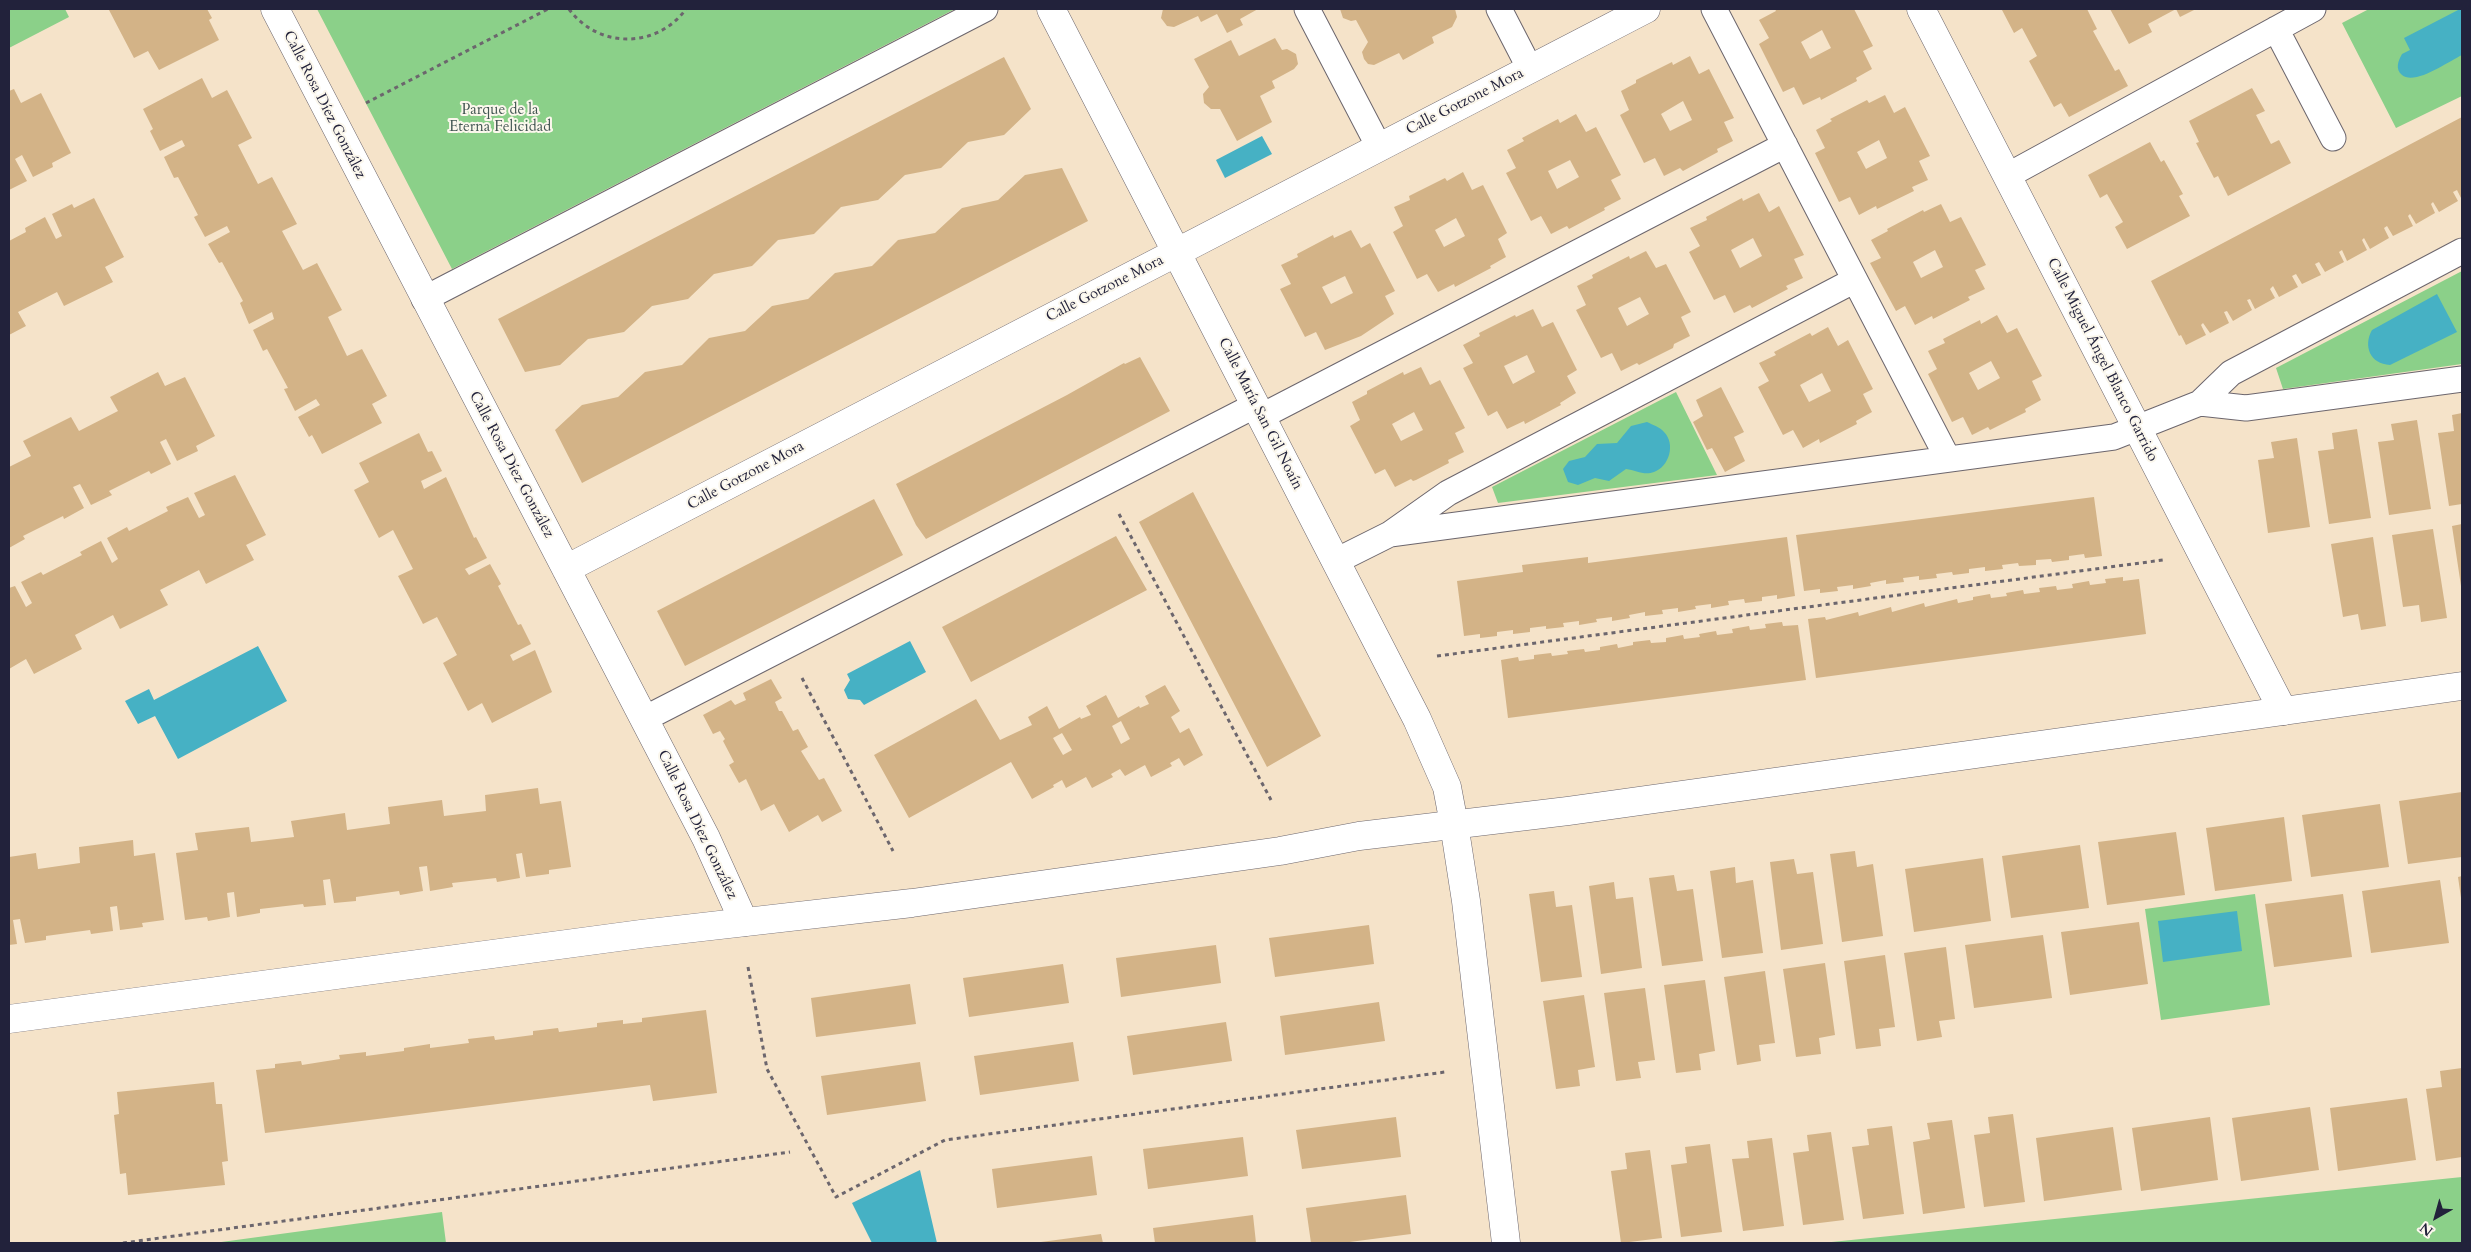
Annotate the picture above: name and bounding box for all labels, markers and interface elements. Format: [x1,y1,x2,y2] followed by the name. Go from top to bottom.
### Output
[279,28,369,182] street label: Calle Rosa Díez González
[1403,65,1527,139] street label: Calle Gotzone Mora
[449,102,551,137] park label: Parque de la Eterna Felicidad
[1043,252,1167,326] street label: Calle Gotzone Mora
[2043,255,2161,465] street label: Calle Miguel Ángel Blanco Garrido
[1214,335,1306,493] street label: Calle María San Gil Noaín
[465,389,557,541] street label: Calle Rosa Díez González
[685,438,807,514] street label: Calle Gotzone Mora
[653,748,741,902] street label: Calle Rosa Díez González
[2411,1192,2461,1242] north arrow
[2416,1218,2437,1240] text: N

